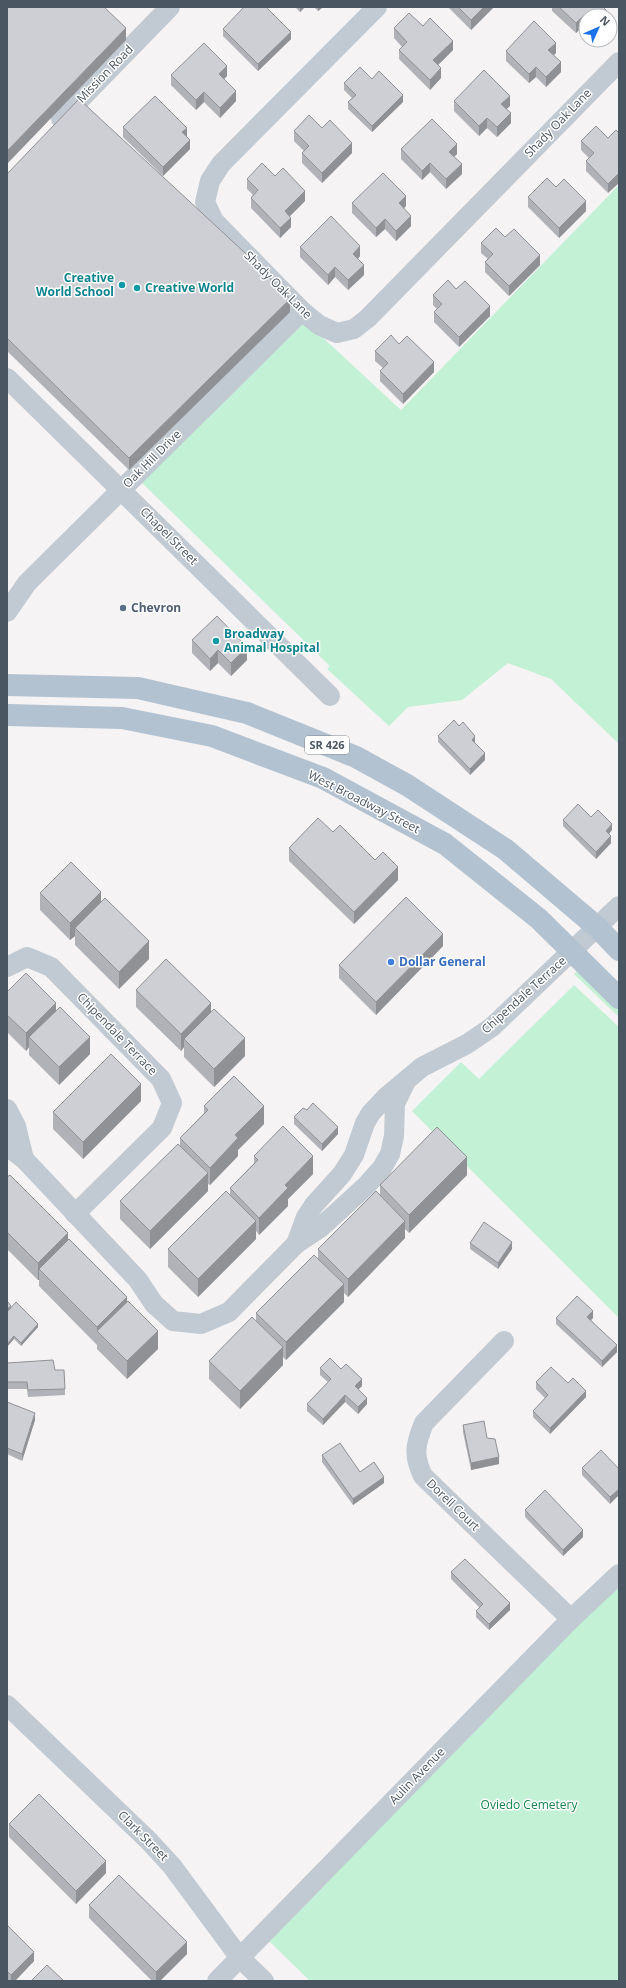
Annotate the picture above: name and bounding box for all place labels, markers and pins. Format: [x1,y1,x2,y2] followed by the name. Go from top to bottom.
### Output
[36,269,114,300] place label: Creative World School
[145,279,234,296] place label: Creative World
[117,280,127,290] marker: Creative World School
[132,283,142,293] marker: Creative World
[131,599,181,616] place label: Chevron
[118,603,128,613] marker: Chevron
[224,625,320,656] place label: Broadway Animal Hospital
[211,636,221,646] marker: Broadway Animal Hospital
[399,953,486,970] place label: Dollar General
[386,957,396,967] marker: Dollar General

